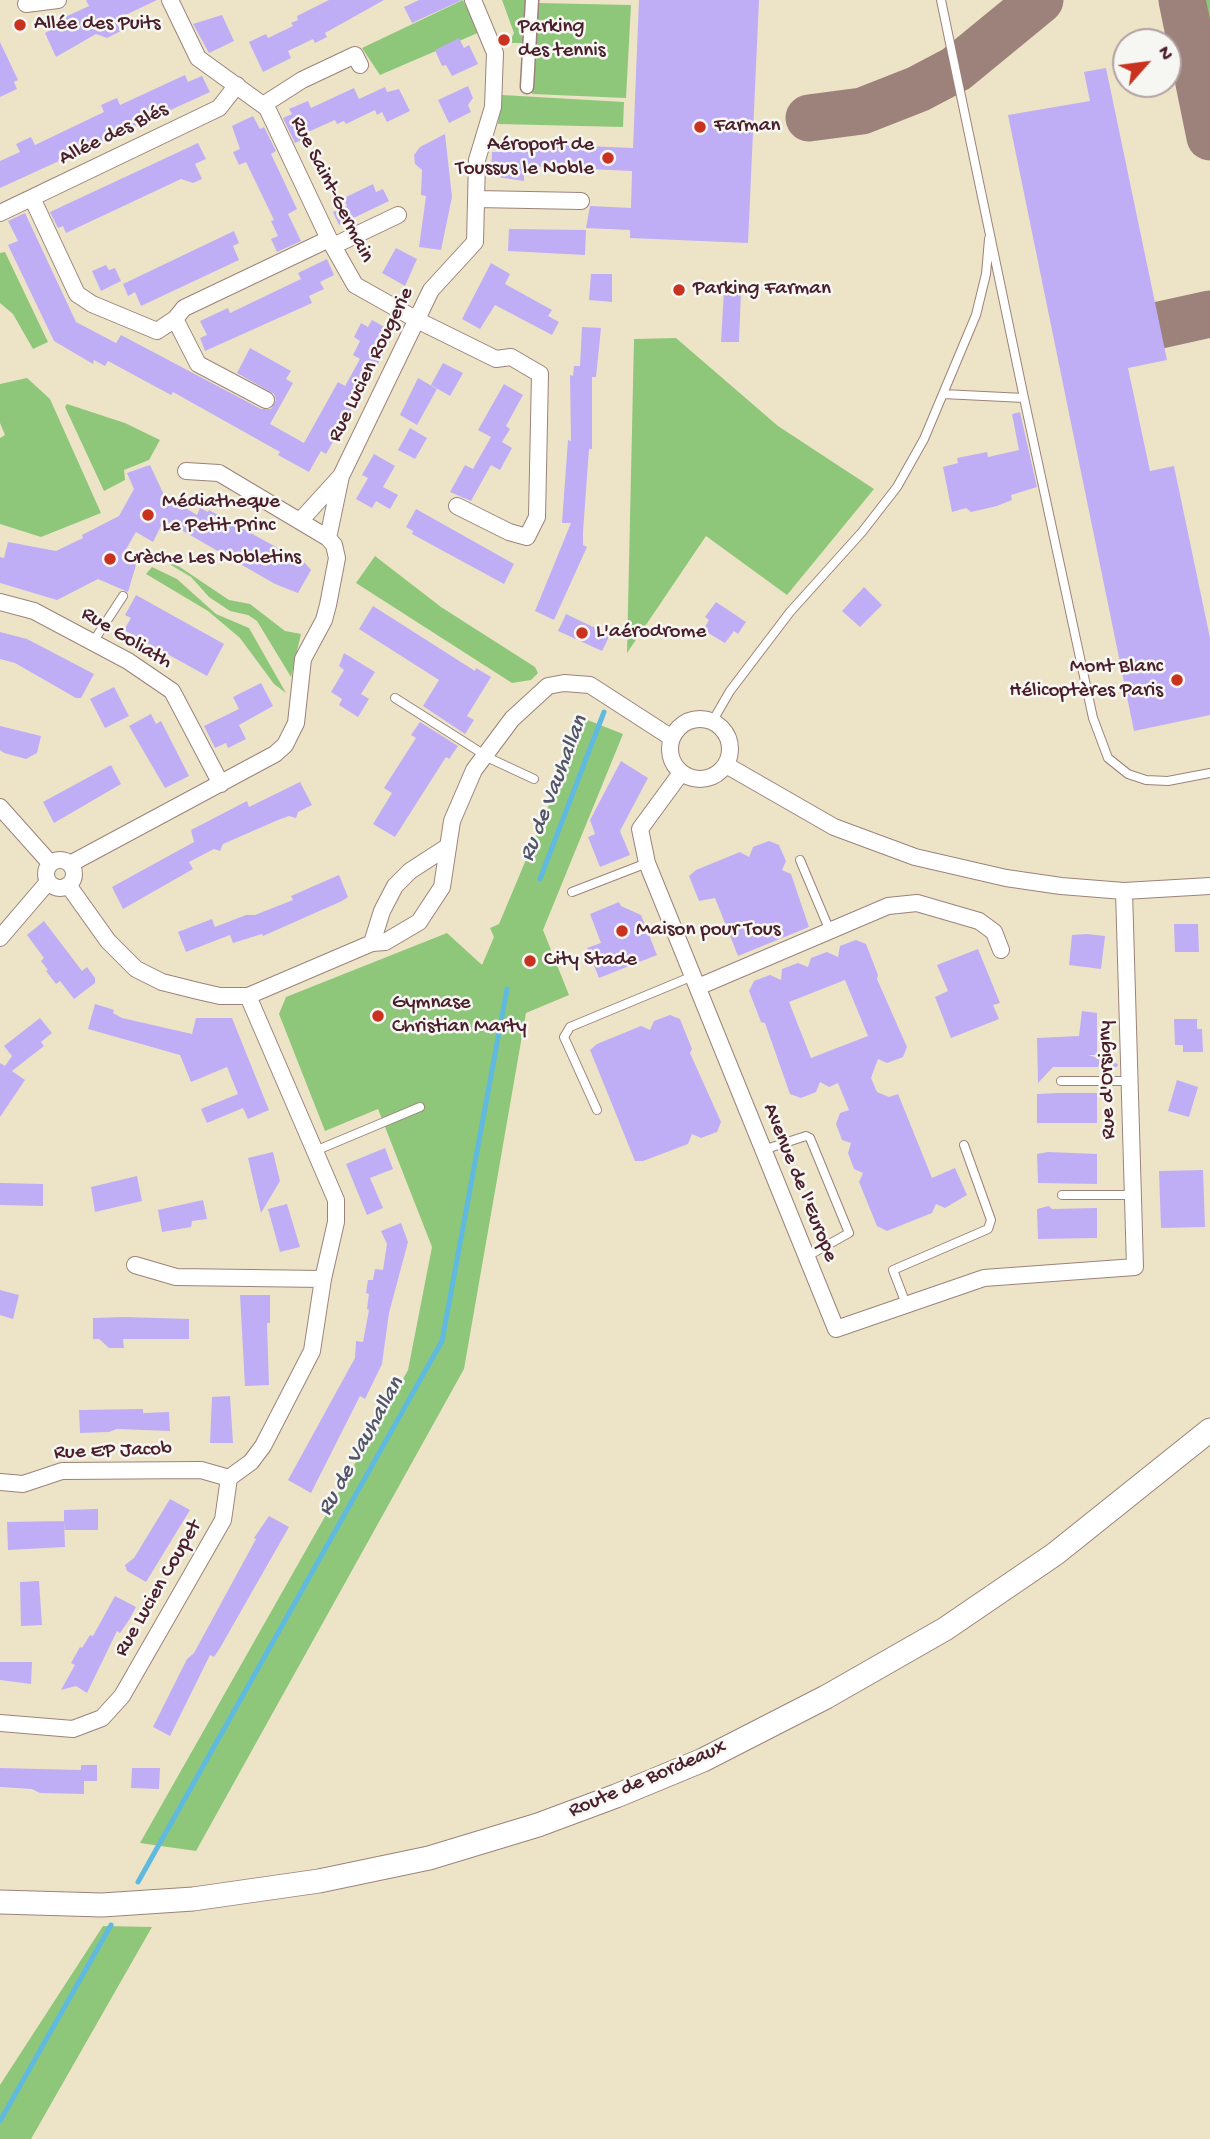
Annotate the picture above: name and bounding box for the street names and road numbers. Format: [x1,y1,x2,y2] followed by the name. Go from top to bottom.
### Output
[55,98,173,172] street label: Allée des Blés
[283,113,379,267] street label: Rue Saint-Germain
[324,284,420,446] street label: Rue Lucien Rougerie
[76,602,176,676] street label: Rue Goliath
[1093,1020,1123,1140] street label: Rue d'Orsigny
[756,1100,842,1266] street label: Avenue de l'Europe
[53,1437,173,1467] street label: Rue EP Jacob
[110,1516,208,1662] street label: Rue Lucien Coupet
[565,1735,731,1825] street label: Route de Bordeaux

